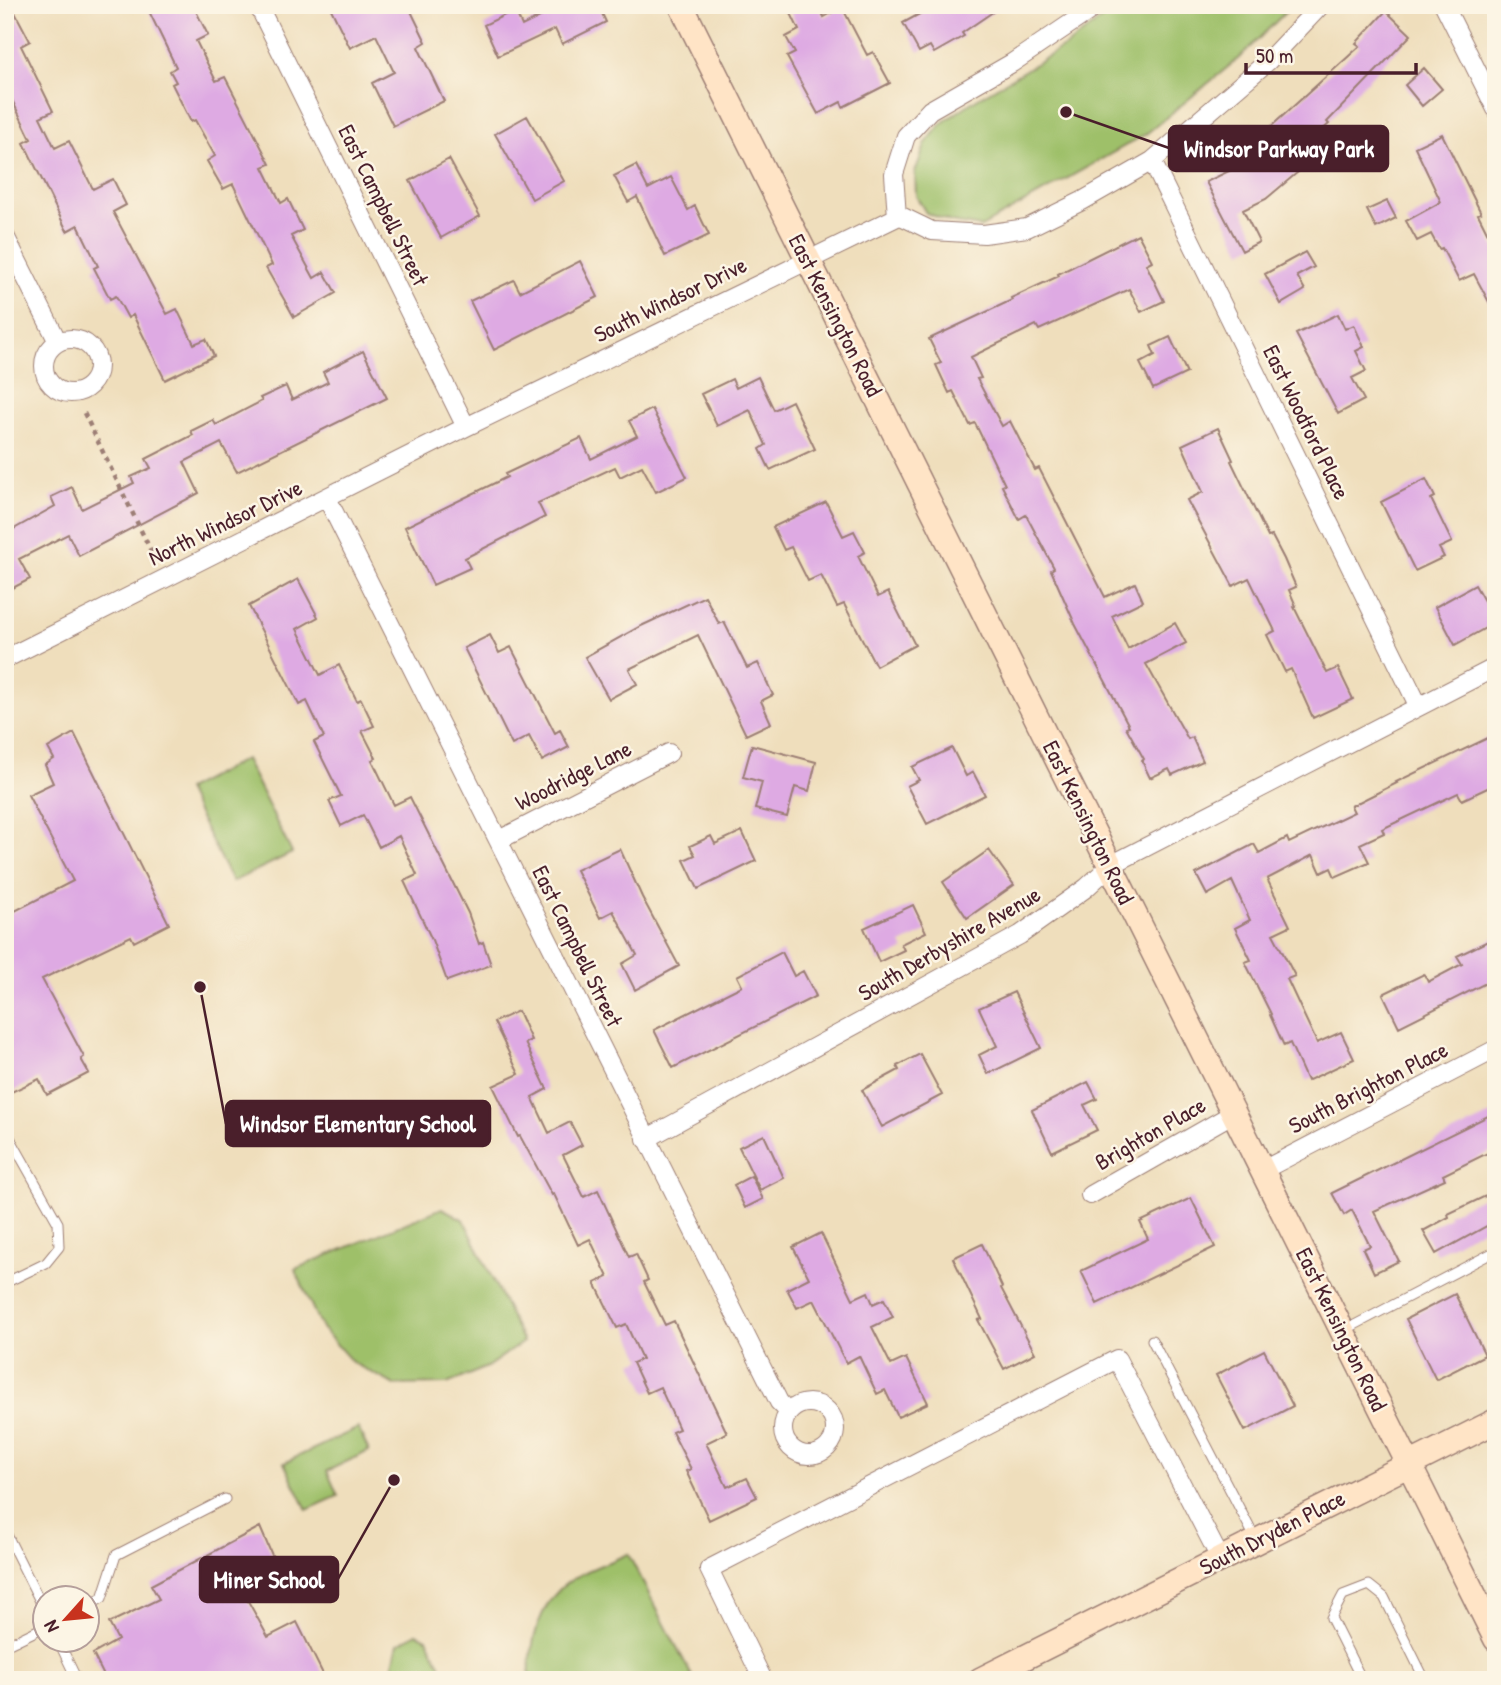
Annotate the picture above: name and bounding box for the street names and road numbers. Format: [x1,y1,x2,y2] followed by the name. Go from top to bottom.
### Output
[332,119,437,292] street label: East Campbell Street
[782,229,890,401] street label: East Kensington Road
[589,249,751,349] street label: South Windsor Drive
[1256,340,1358,504] street label: East Woodford Place
[143,471,307,573] street label: North Windsor Drive
[510,732,636,818] street label: Woodridge Lane
[1036,735,1142,909] street label: East Kensington Road
[526,860,631,1033] street label: East Campbell Street
[852,878,1046,1008] street label: South Derbyshire Avenue
[1283,1034,1453,1140] street label: South Brighton Place
[1089,1089,1211,1177] street label: Brighton Place
[1289,1242,1395,1416] street label: East Kensington Road
[1194,1482,1350,1582] street label: South Dryden Place

